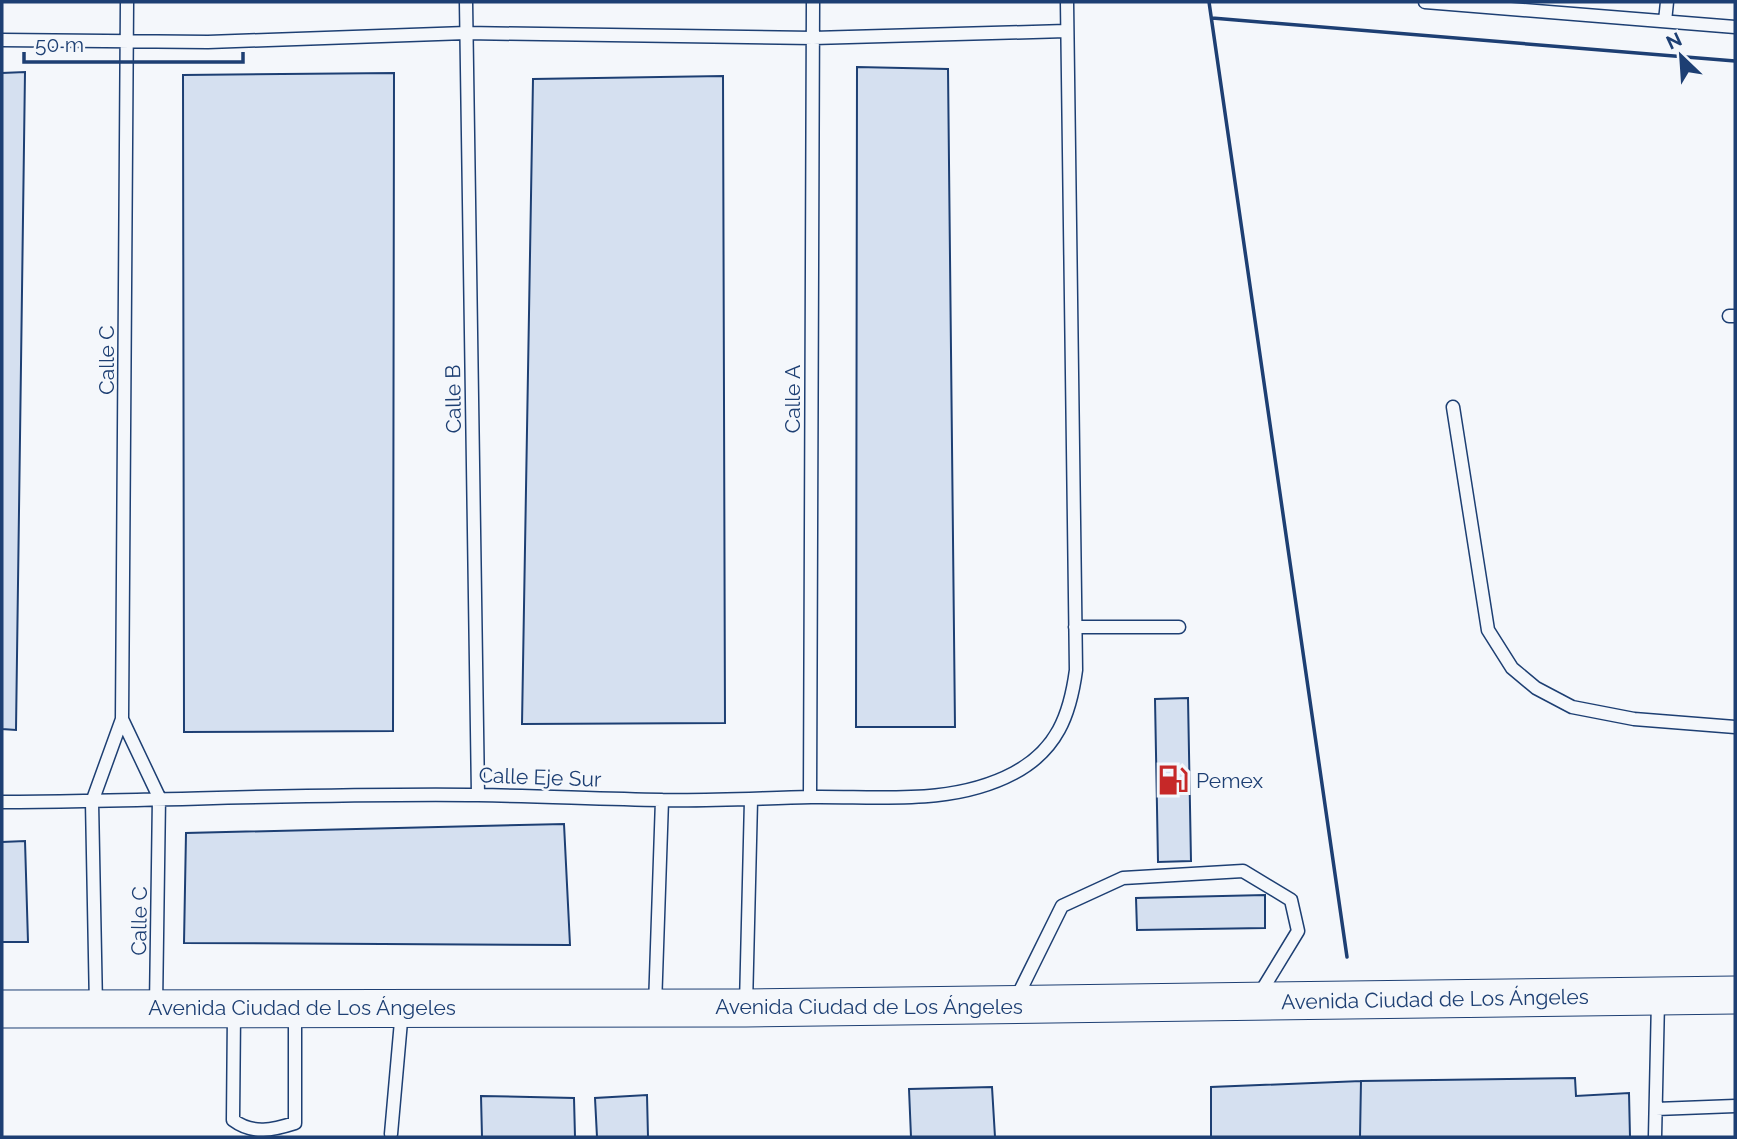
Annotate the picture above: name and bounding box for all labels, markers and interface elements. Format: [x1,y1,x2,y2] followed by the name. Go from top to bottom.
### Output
[24,21,243,65] scale bar
[1646,21,1716,91] north arrow
[1663,28,1685,54] text: N
[35,32,84,57] text: 50 m
[94,325,119,395] street label: Calle C
[440,364,466,434] street label: Calle B
[780,365,805,433] street label: Calle A
[478,762,602,792] street label: Calle Eje Sur
[1156,763,1190,797] fuel station icon: Pemex
[1196,768,1263,793] place label: Pemex
[126,886,152,956] street label: Calle C
[1281,984,1589,1014] street label: Avenida Ciudad de Los Ángeles
[715,994,1023,1019] street label: Avenida Ciudad de Los Ángeles
[148,995,456,1020] street label: Avenida Ciudad de Los Ángeles

